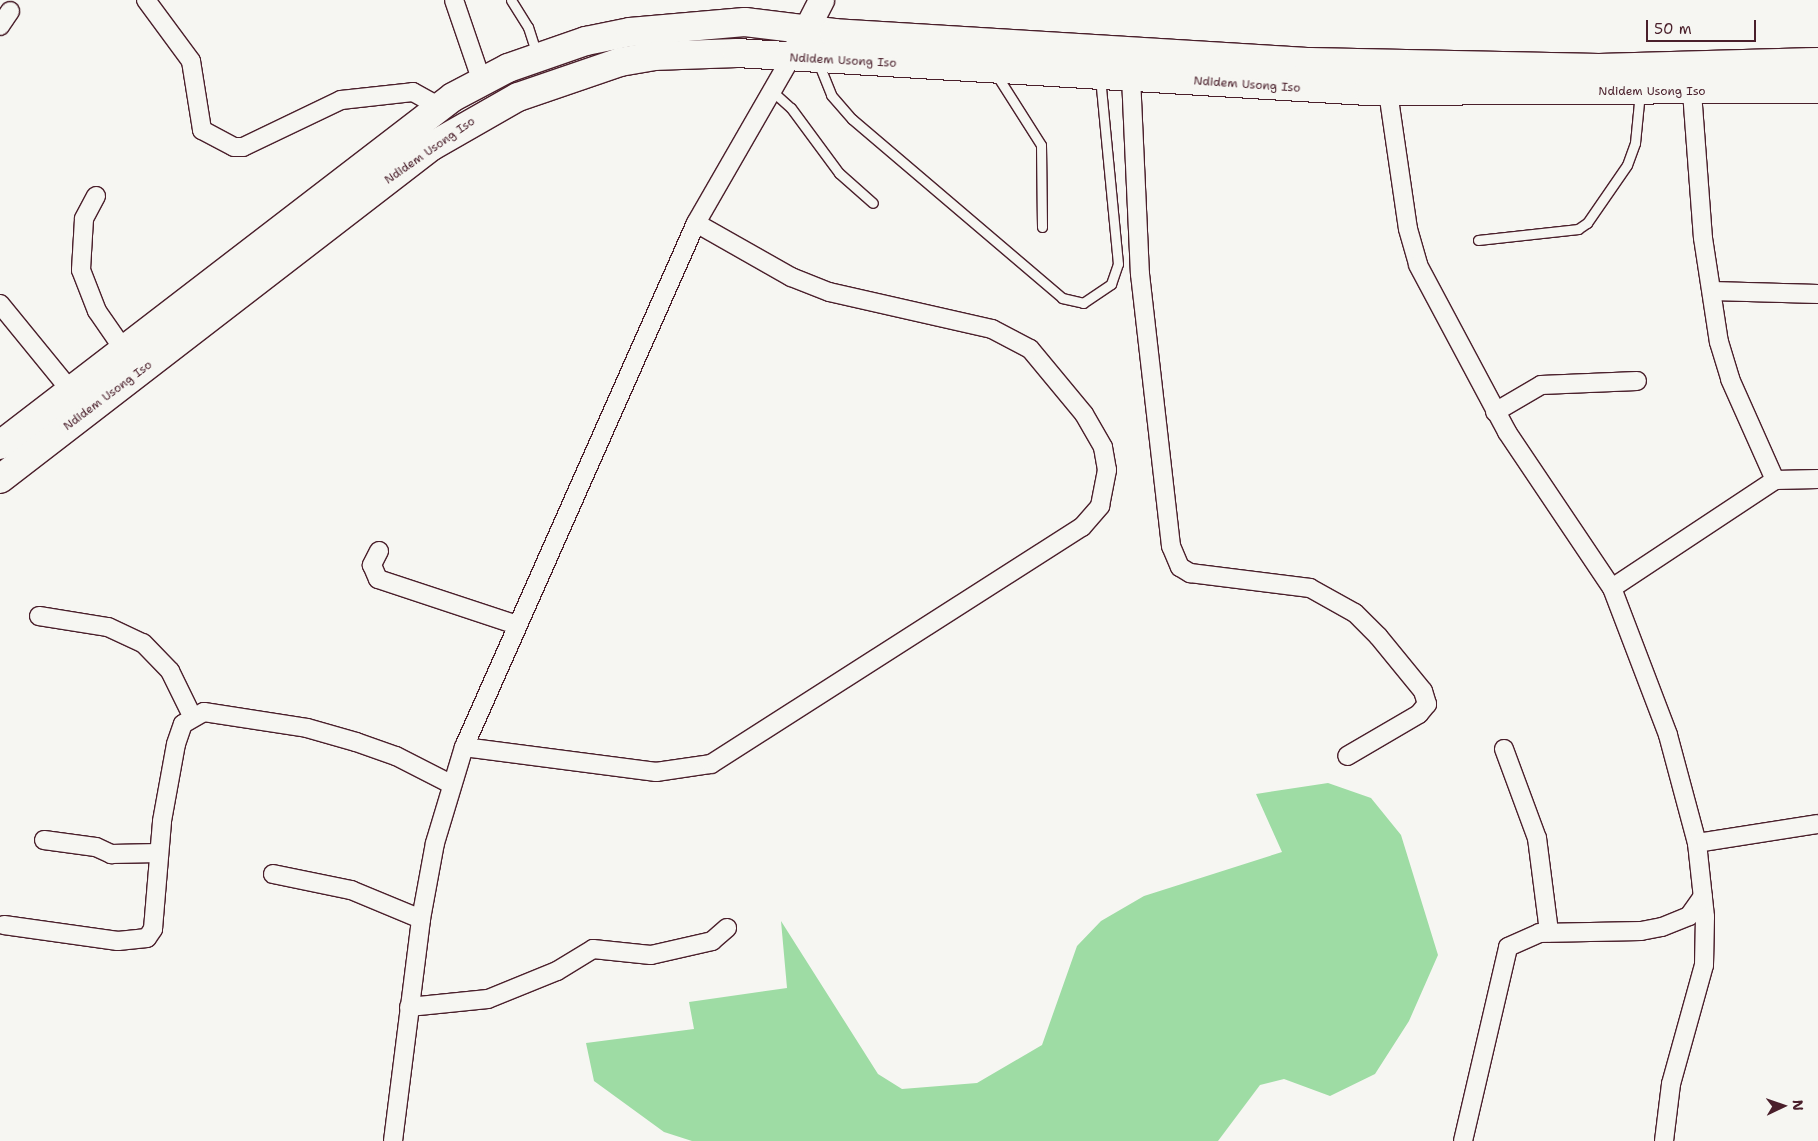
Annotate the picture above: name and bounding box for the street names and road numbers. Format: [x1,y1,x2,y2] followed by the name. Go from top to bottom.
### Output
[789,51,897,71] street label: Ndidem Usong Iso
[1193,74,1301,96] street label: Ndidem Usong Iso
[1598,85,1706,99] street label: Ndidem Usong Iso
[382,114,478,188] street label: Ndidem Usong Iso
[61,358,155,434] street label: Ndidem Usong Iso

